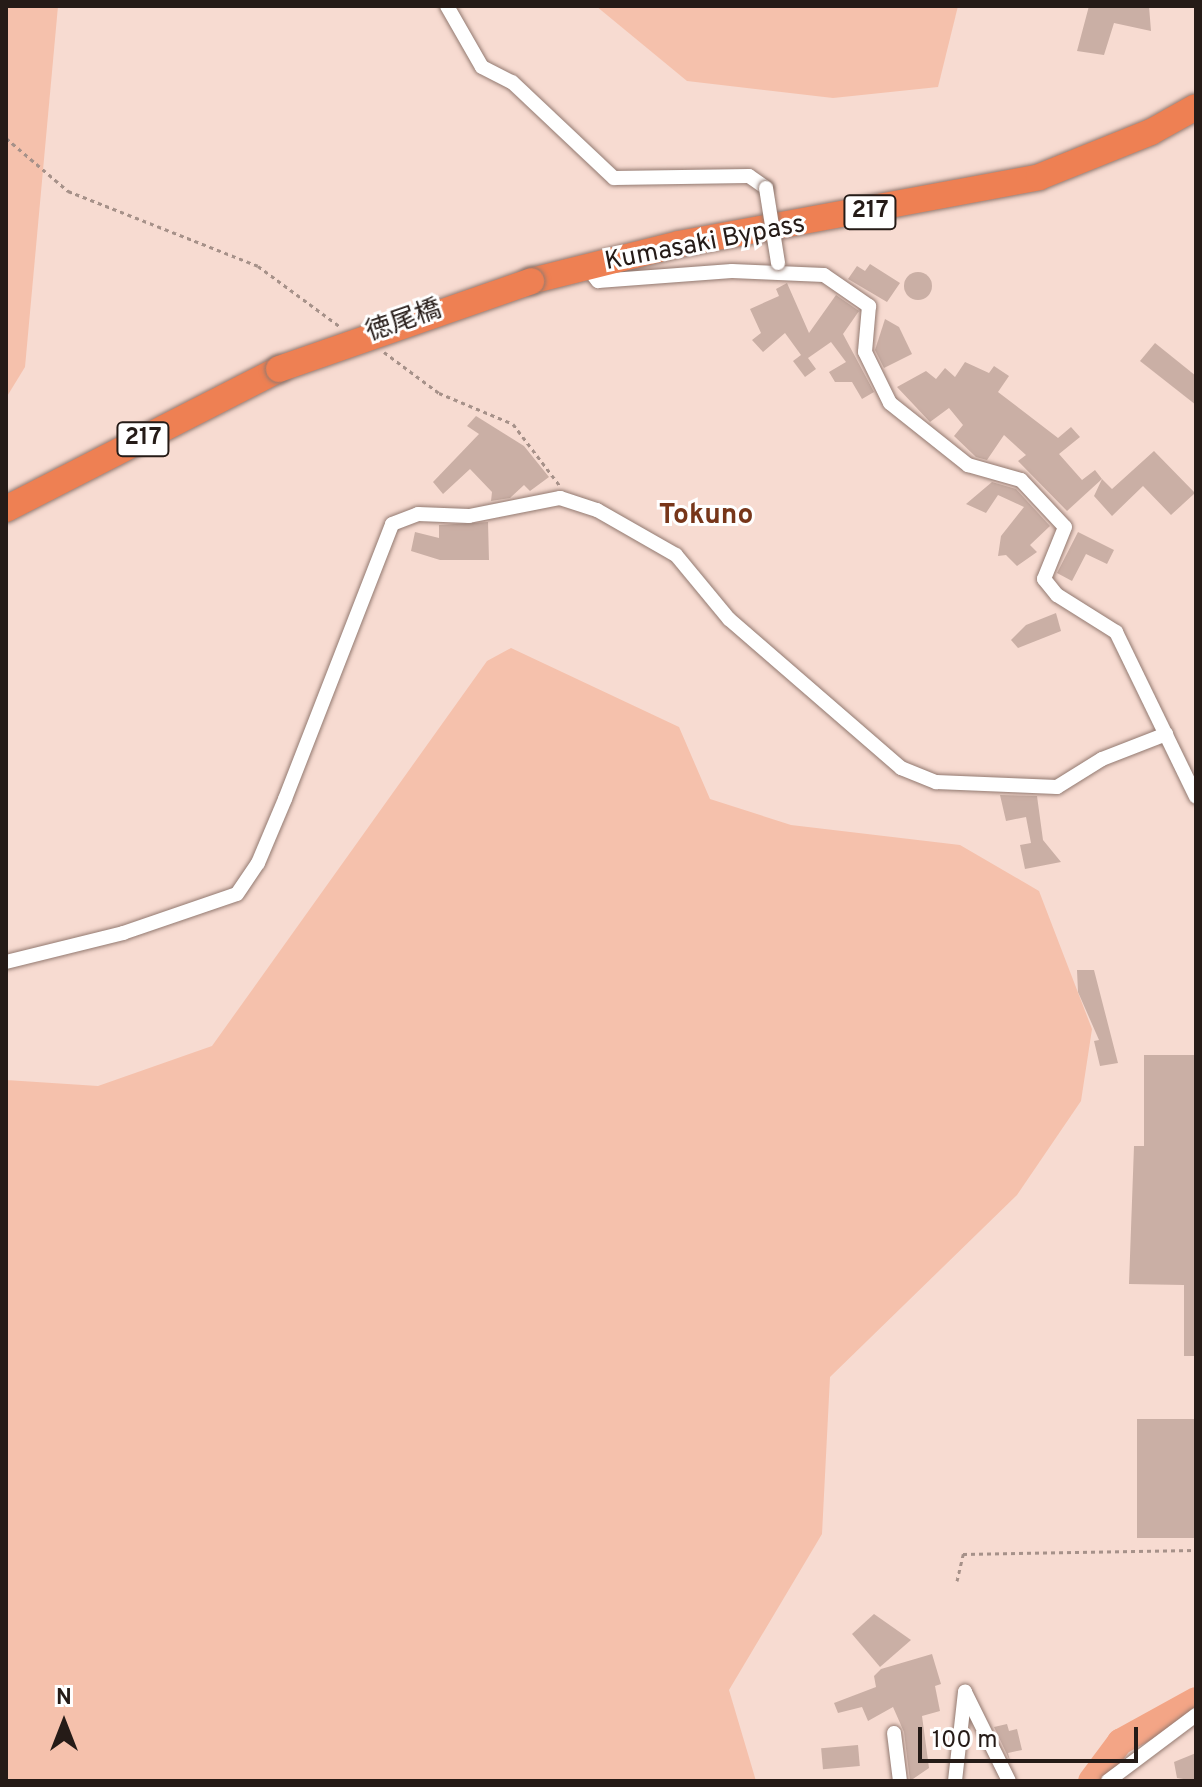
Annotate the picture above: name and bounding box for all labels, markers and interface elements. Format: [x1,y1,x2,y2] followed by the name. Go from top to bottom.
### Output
[842,192,898,232] road number: 217
[602,209,808,279] street label: Kumasaki Bypass
[362,295,446,349] street label: 徳尾橋
[115,419,171,459] road number: 217
[659,499,753,533] district label: Tokuno
[24,1683,104,1763] north arrow
[56,1685,72,1712] text: N
[922,1711,1142,1761] scale bar
[932,1726,998,1756] text: 100 m

